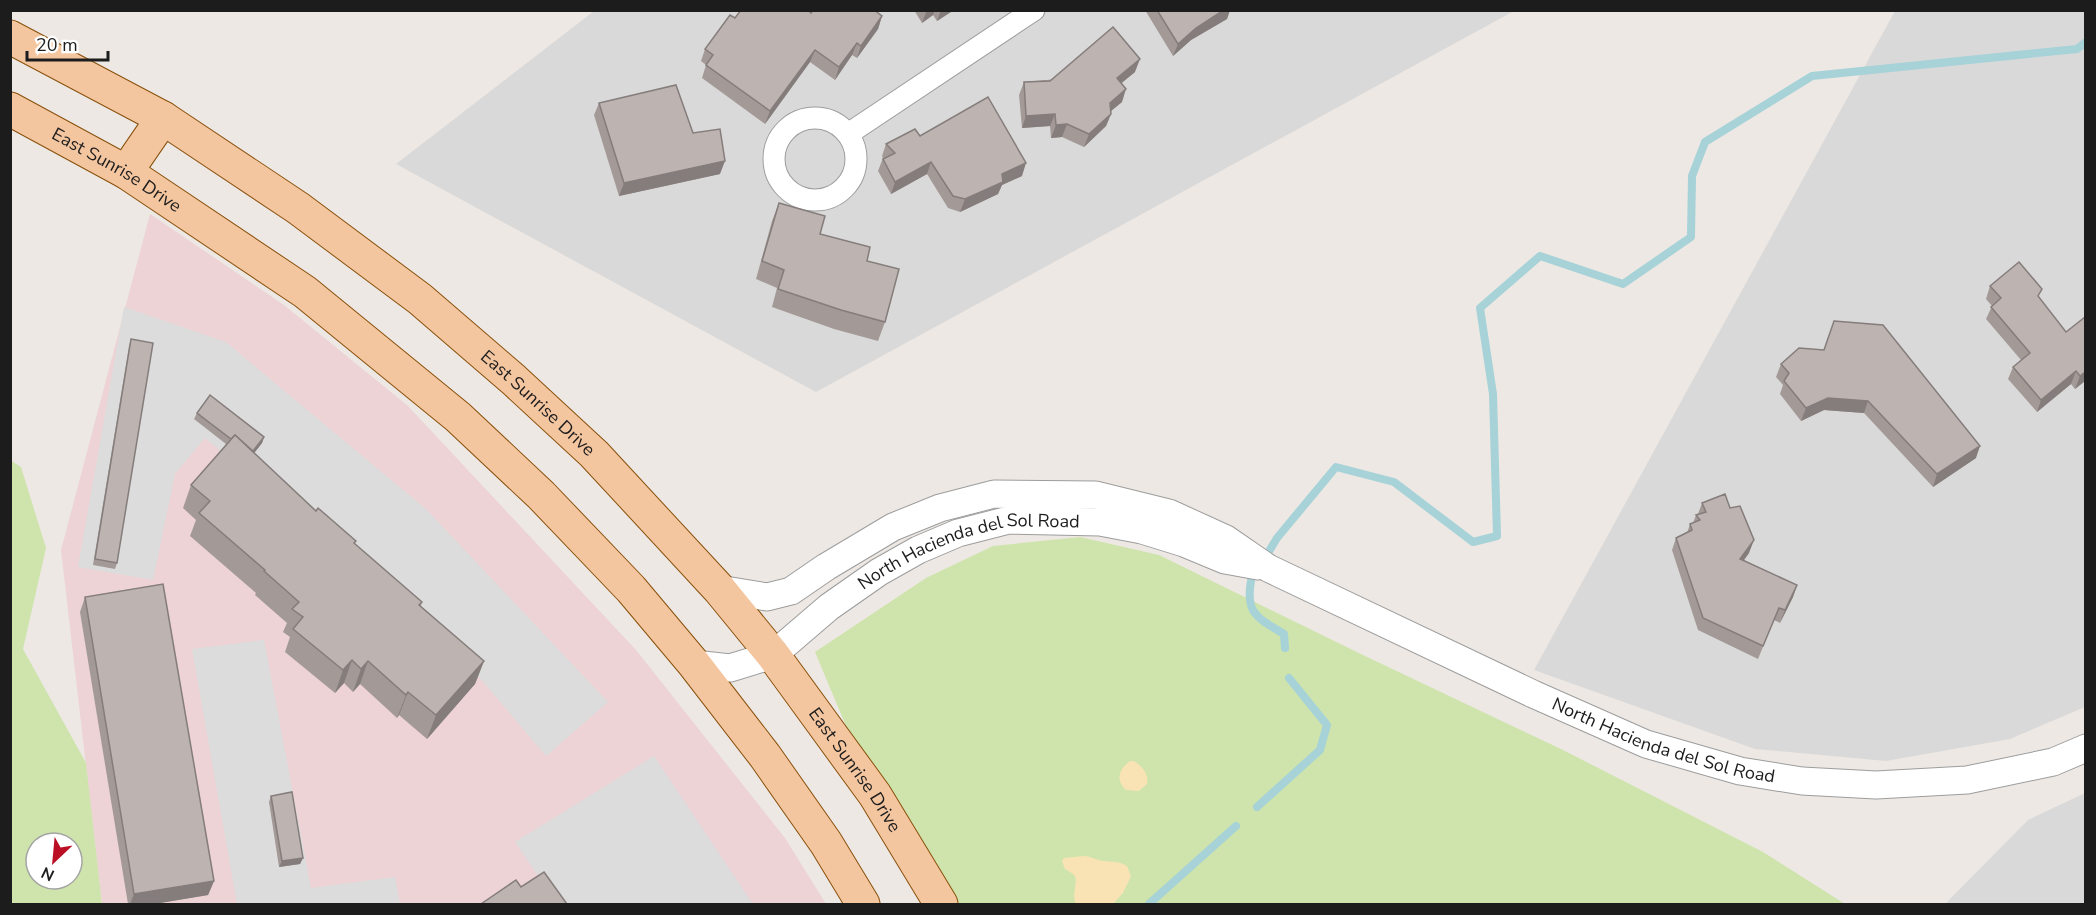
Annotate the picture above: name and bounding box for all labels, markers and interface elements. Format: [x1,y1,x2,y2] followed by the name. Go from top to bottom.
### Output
[27,24,108,62] scale bar
[36,33,78,57] text: 20 m
[48,122,186,218] street label: East Sunrise Drive
[476,345,601,461] street label: East Sunrise Drive
[853,508,1080,595] street label: North Hacienda del Sol Road
[1548,692,1777,788] street label: North Hacienda del Sol Road
[803,703,907,837] street label: East Sunrise Drive
[24,831,84,891] north arrow
[38,861,58,886] text: N

